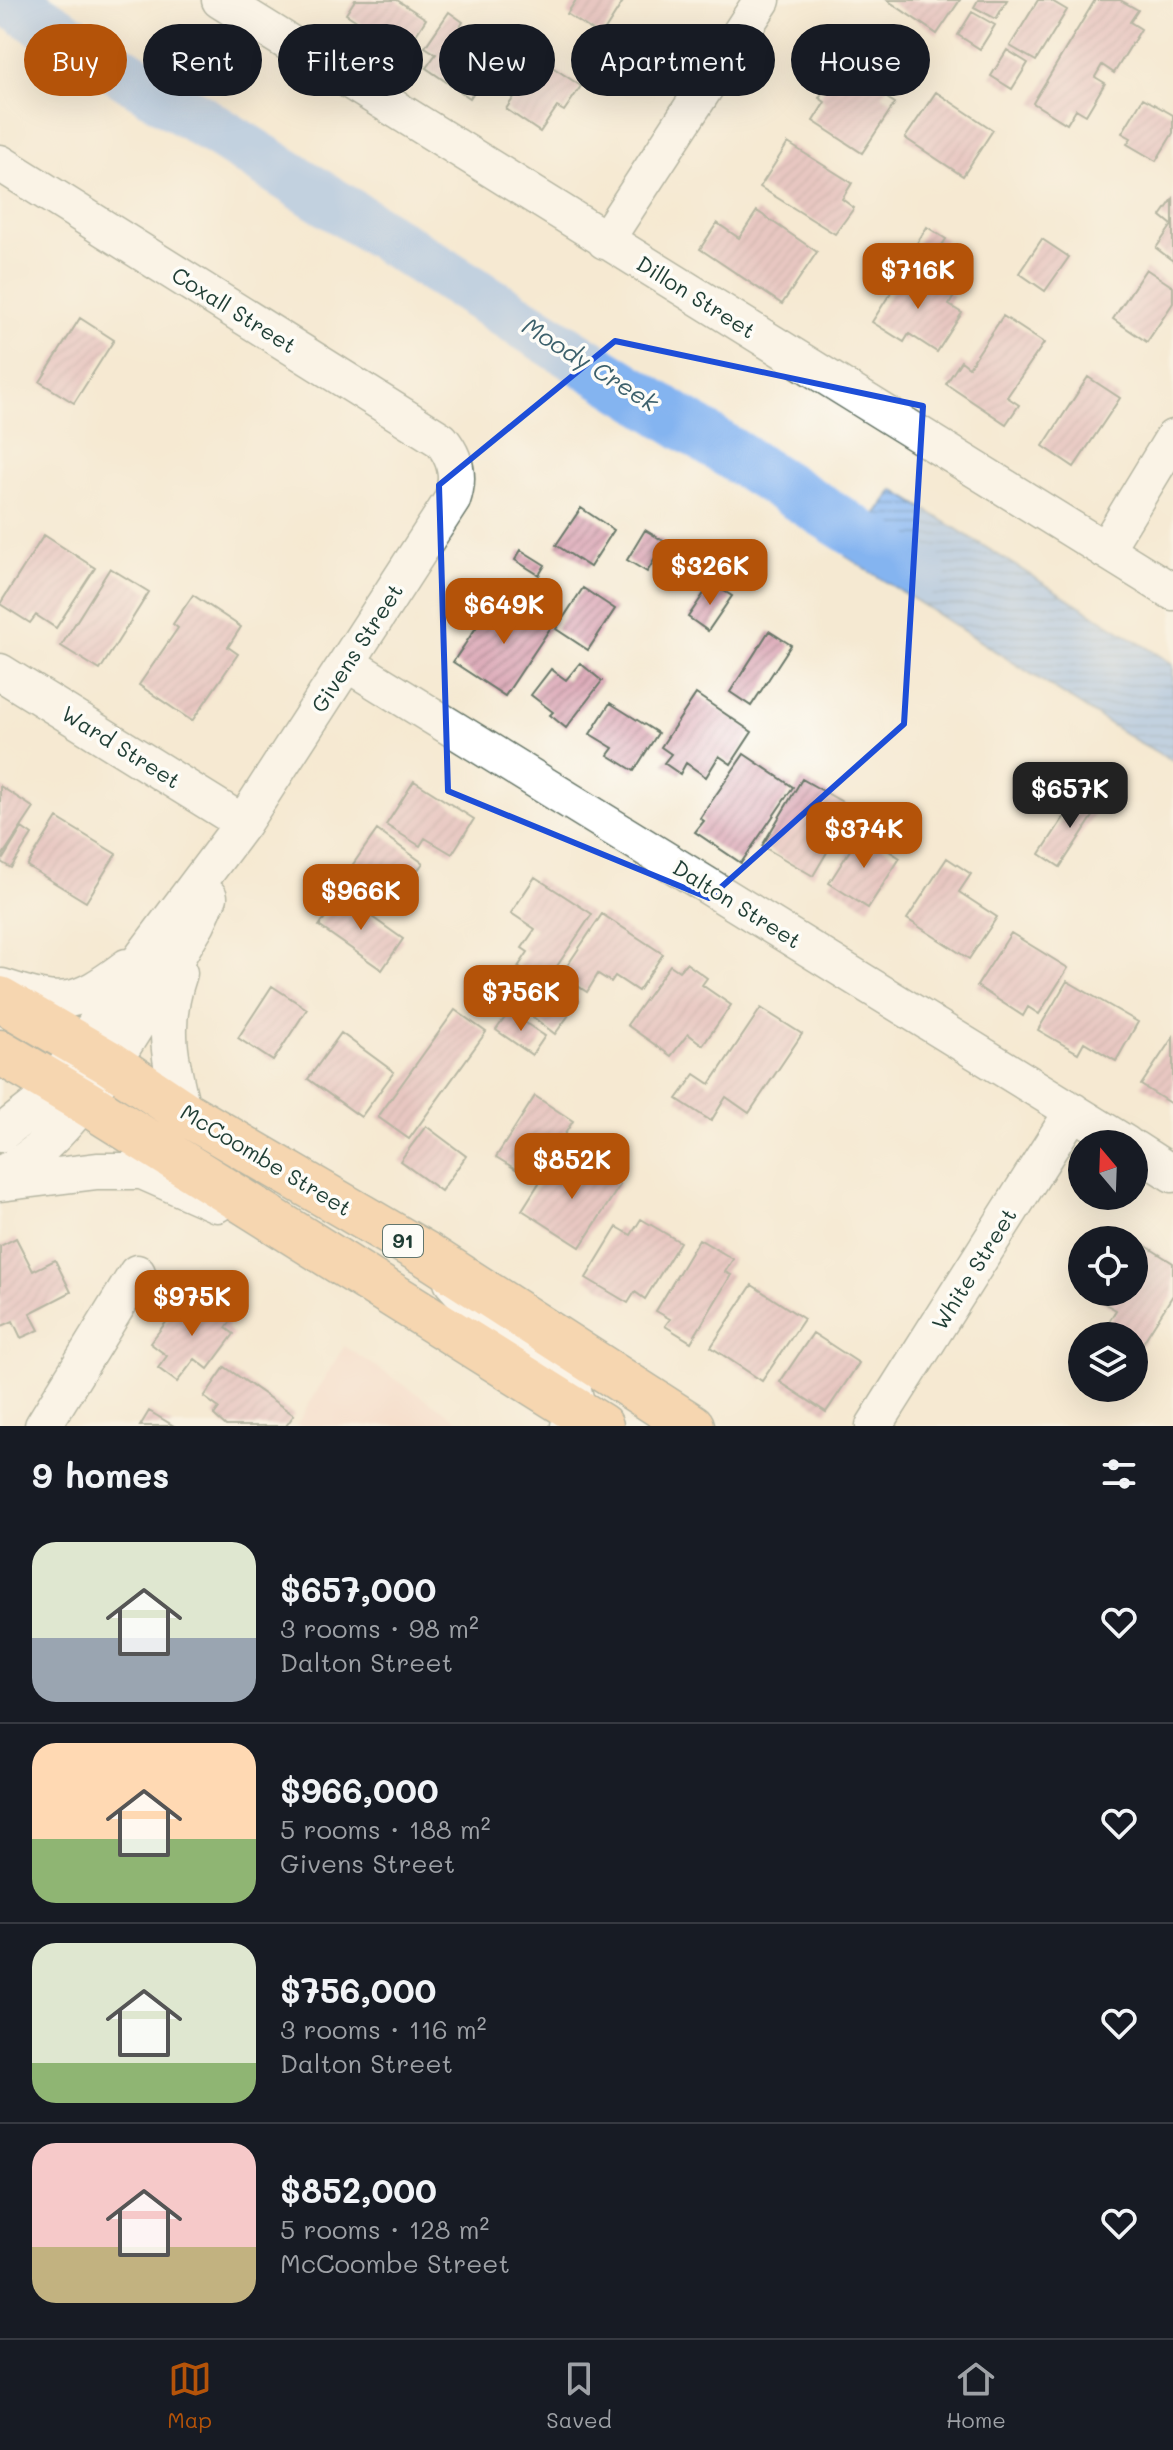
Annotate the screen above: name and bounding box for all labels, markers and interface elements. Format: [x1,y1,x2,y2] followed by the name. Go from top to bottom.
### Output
[24,24,127,96] chip: Buy
[143,24,262,96] chip: Rent
[278,24,423,96] chip: Filters
[439,24,555,96] chip: New
[571,24,775,96] chip: Apartment
[791,24,930,96] chip: House
[862,243,974,311] pin: $716K
[631,248,761,345] street label: Dillon Street
[881,252,955,286] text: $716K
[166,260,302,359] street label: Coxall Street
[517,310,666,419] water label: Moody Creek
[654,539,766,607] pin: $326K
[670,548,750,582] text: $326K
[304,578,409,718] street label: Givens Street
[448,578,560,646] pin: $649K
[463,587,545,621] text: $649K
[56,698,186,795] street label: Ward Street
[1014,762,1126,830] pin: $657K
[1031,771,1109,805] text: $657K
[808,802,920,870] pin: $374K
[824,811,904,845] text: $374K
[668,853,807,955] street label: Dalton Street
[305,864,417,932] pin: $966K
[321,873,401,907] text: $966K
[465,965,577,1033] pin: $756K
[482,974,560,1008] text: $756K
[175,1097,357,1222] street label: McCoombe Street
[1068,1130,1148,1210] north arrow
[1068,1130,1148,1402] map controls
[516,1133,628,1201] pin: $852K
[532,1142,612,1176] text: $852K
[924,1202,1023,1335] street label: White Street
[383,1225,423,1257] road number: 91
[1068,1226,1148,1306] button: locate
[136,1270,248,1338] pin: $975K
[153,1279,231,1313] text: $975K
[1068,1322,1148,1402] button: layers
[32,1452,169,1497] text: 9 homes
[1097,1452,1141,1496] icon: filters
[280,1566,436,1611] text: $657,000
[96,1574,192,1670] icon: home
[1097,1600,1141,1644] icon: heart
[280,1611,479,1645] text: 3 rooms · 98 m²
[280,1645,453,1679] text: Dalton Street
[280,1767,439,1812] text: $966,000
[96,1775,192,1871] icon: home
[1097,1801,1141,1845] icon: heart
[280,1812,491,1846] text: 5 rooms · 188 m²
[280,1846,455,1880] text: Givens Street
[280,1967,436,2012] text: $756,000
[96,1975,192,2071] icon: home
[1097,2001,1141,2045] icon: heart
[280,2012,487,2046] text: 3 rooms · 116 m²
[280,2046,453,2080] text: Dalton Street
[280,2167,437,2212] text: $852,000
[96,2175,192,2271] icon: home
[1097,2201,1141,2245] icon: heart
[280,2212,489,2246] text: 5 rooms · 128 m²
[280,2246,510,2280] text: McCoombe Street
[167,2357,212,2434] tab: Map
[546,2357,612,2434] tab: Saved
[946,2357,1006,2434] tab: Home

